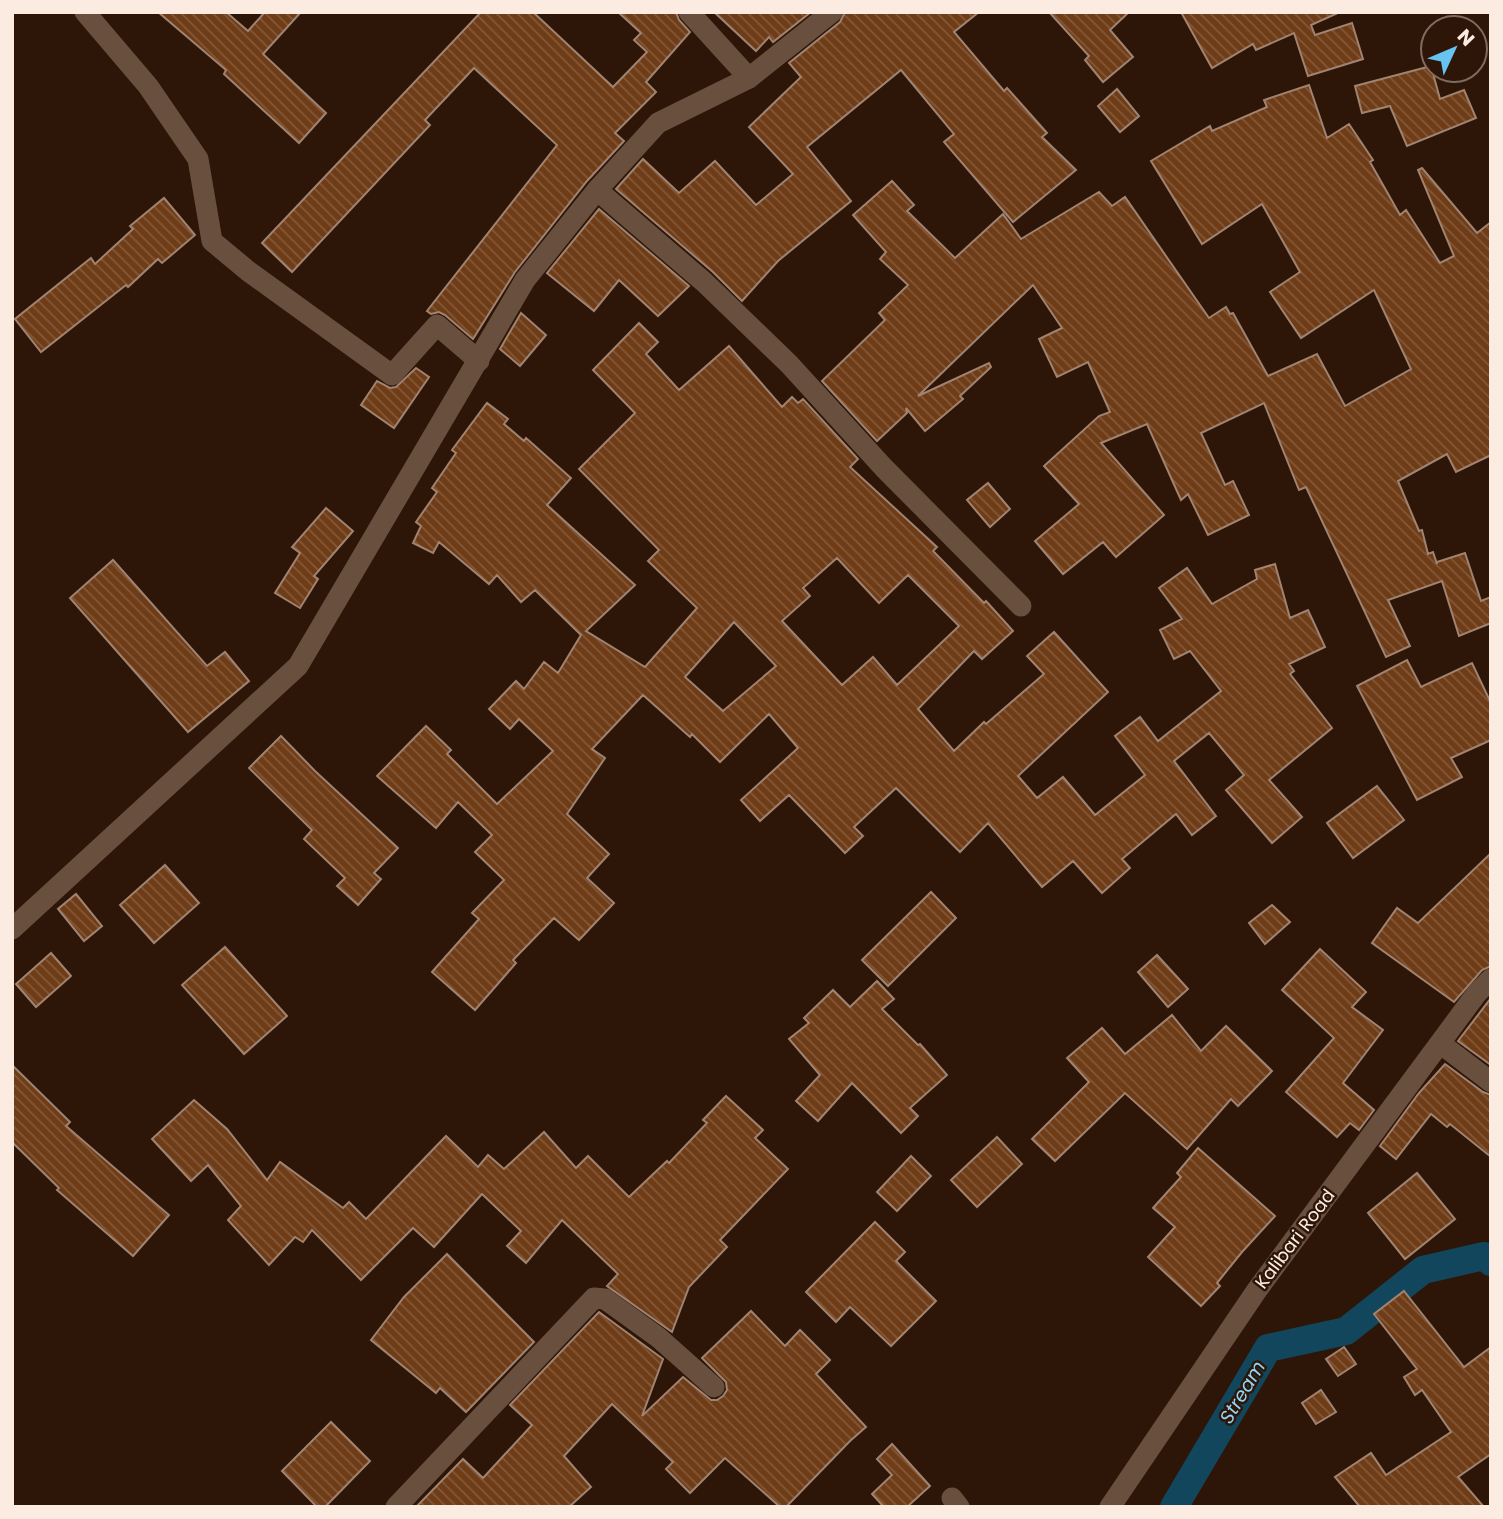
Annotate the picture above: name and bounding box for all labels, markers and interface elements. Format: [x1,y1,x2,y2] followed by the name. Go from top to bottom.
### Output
[1419,14,1489,84] north arrow
[1451,23,1481,52] text: N
[1249,1184,1340,1294] street label: Kalibari Road
[1213,1356,1272,1429] water label: Stream

